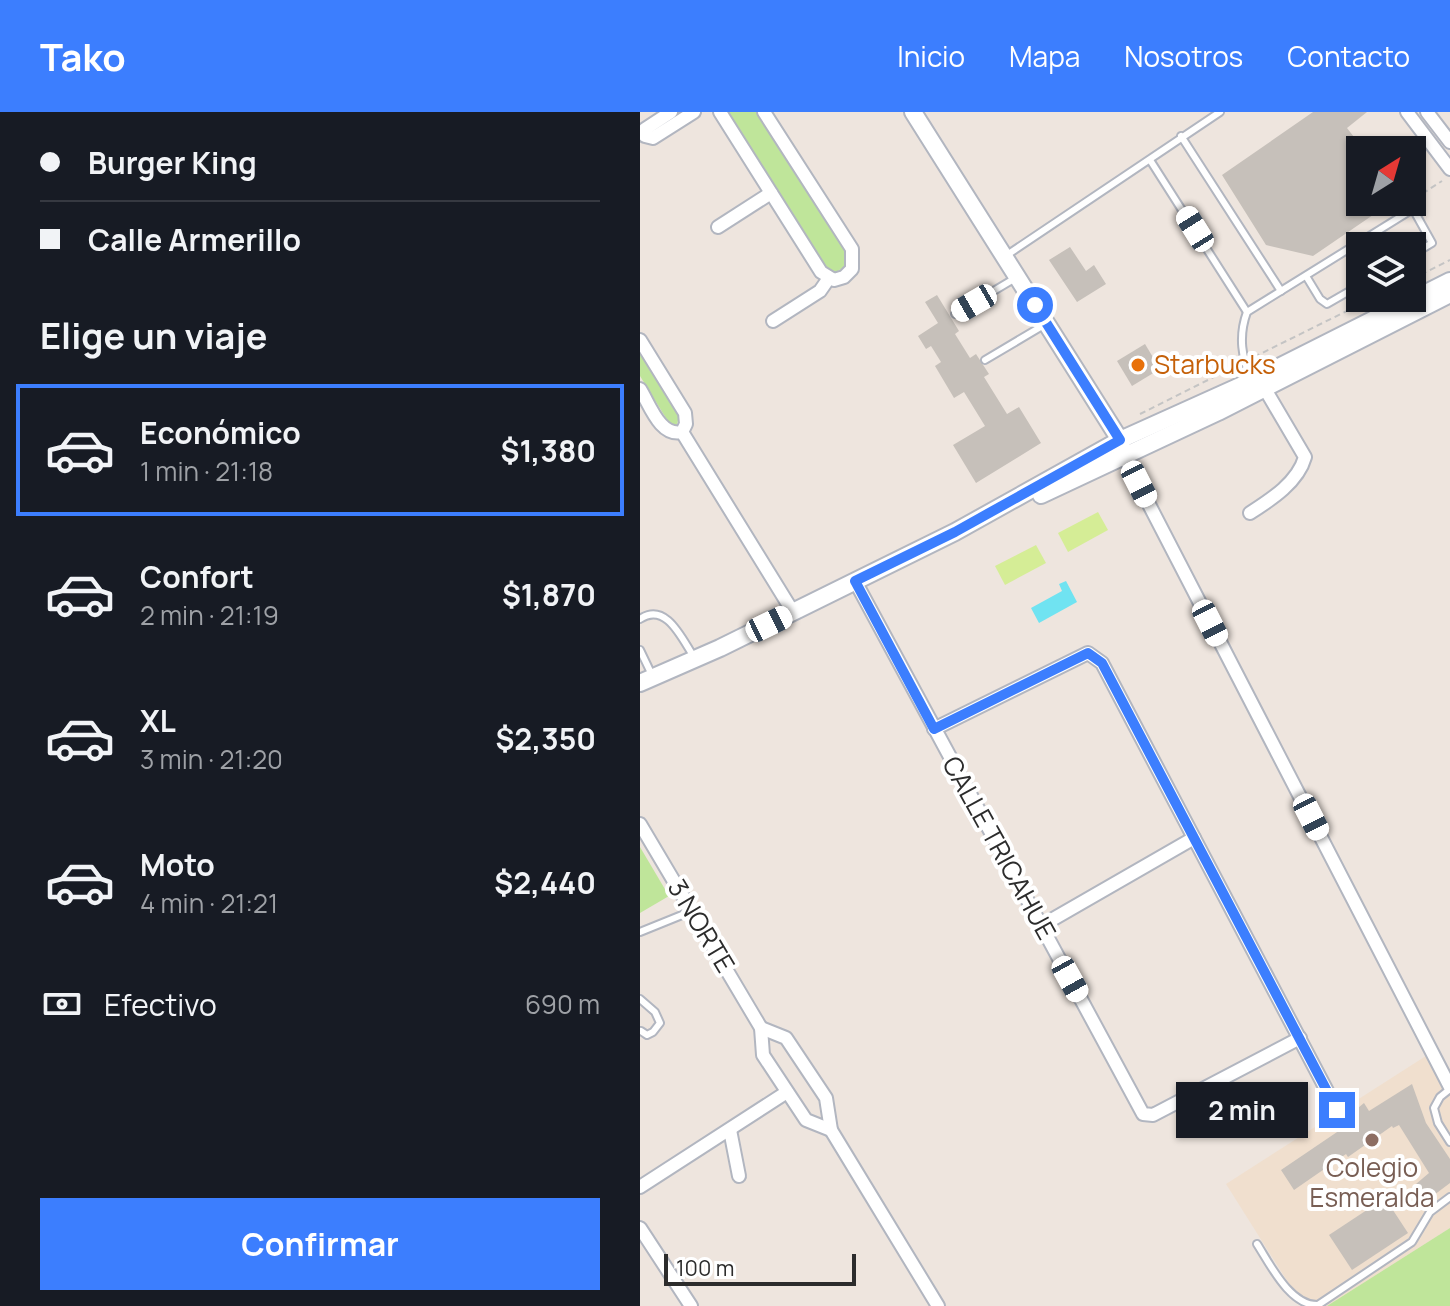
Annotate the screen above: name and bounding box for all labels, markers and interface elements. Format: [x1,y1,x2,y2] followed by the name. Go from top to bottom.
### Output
[40,30,126,82] text: Tako
[897,37,965,75] text: Inicio
[1009,37,1080,75] text: Mapa
[1124,37,1243,75] text: Nosotros
[1287,37,1410,75] text: Contacto
[1346,136,1426,216] north arrow
[1346,136,1426,312] map controls
[88,142,257,183] text: Burger King
[1172,202,1218,256] car
[88,219,301,260] text: Calle Armerillo
[1346,232,1426,312] button: layers
[947,281,1001,325] car
[1017,287,1053,323] route start
[40,311,267,360] text: Elige un viaje
[1154,346,1276,382] place label: Starbucks
[1129,356,1147,374] marker: Starbucks
[140,412,301,453] text: Económico
[44,414,116,486] icon: car
[501,430,596,471] text: $1,380
[140,453,273,489] text: 1 min · 21:18
[1117,457,1161,511] car
[140,556,254,597] text: Confort
[44,558,116,630] icon: car
[502,574,596,615] text: $1,870
[1188,596,1232,650] car
[140,597,279,633] text: 2 min · 21:19
[742,603,796,645] car
[140,700,176,741] text: XL
[44,702,116,774] icon: car
[495,718,596,759] text: $2,350
[140,741,283,777] text: 3 min · 21:20
[935,749,1065,946] street label: CALLE TRICAHUE
[1289,790,1333,844] car
[140,844,215,885] text: Moto
[44,846,116,918] icon: car
[494,862,596,903] text: $2,440
[660,872,744,979] street label: 3 NORTE
[140,885,278,921] text: 4 min · 21:21
[1048,952,1092,1006] car
[40,982,84,1026] icon: cash
[104,984,217,1025] text: Efectivo
[525,986,600,1022] text: 690 m
[1177,1082,1309,1138] callout: 2 min
[1208,1092,1276,1128] text: 2 min
[1319,1092,1355,1128] route end
[1363,1131,1381,1149] marker: Colegio Esmeralda
[1310,1149,1434,1215] place label: Colegio Esmeralda
[40,1198,600,1290] button: Confirmar
[664,1250,856,1286] scale bar
[676,1253,734,1283] text: 100 m

